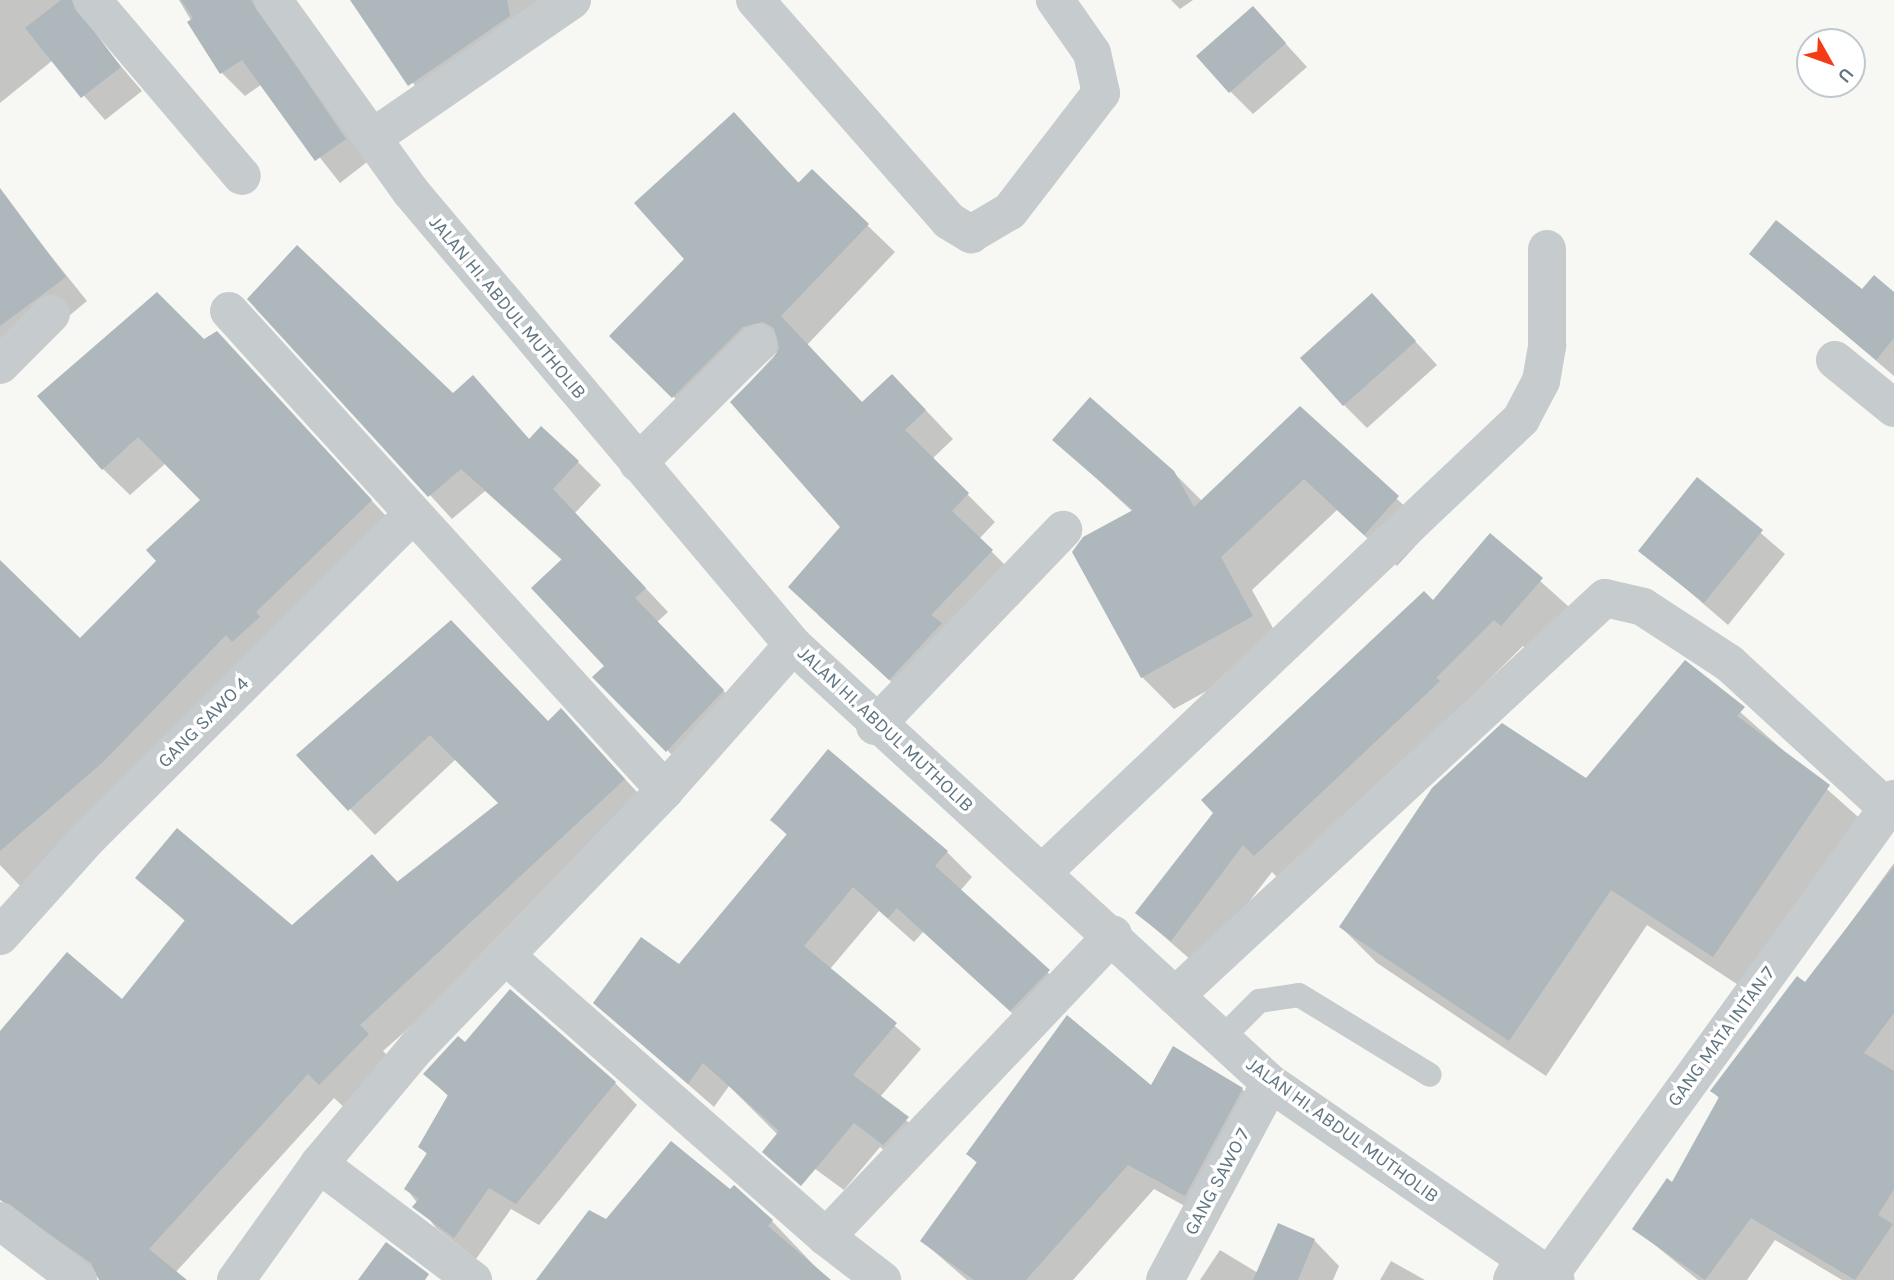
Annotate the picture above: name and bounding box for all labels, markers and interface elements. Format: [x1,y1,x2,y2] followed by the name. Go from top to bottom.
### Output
[1796,28,1866,98] north arrow
[1833,63,1858,87] text: U
[424,212,590,404] street label: JALAN HI. ABDUL MUTHOLIB
[792,643,978,817] street label: JALAN HI. ABDUL MUTHOLIB
[154,673,254,773] street label: GANG SAWO 4
[1663,962,1781,1112] street label: GANG MATA INTAN 7
[1242,1054,1442,1208] street label: JALAN HI. ABDUL MUTHOLIB
[1180,1125,1256,1239] street label: GANG SAWO 7

